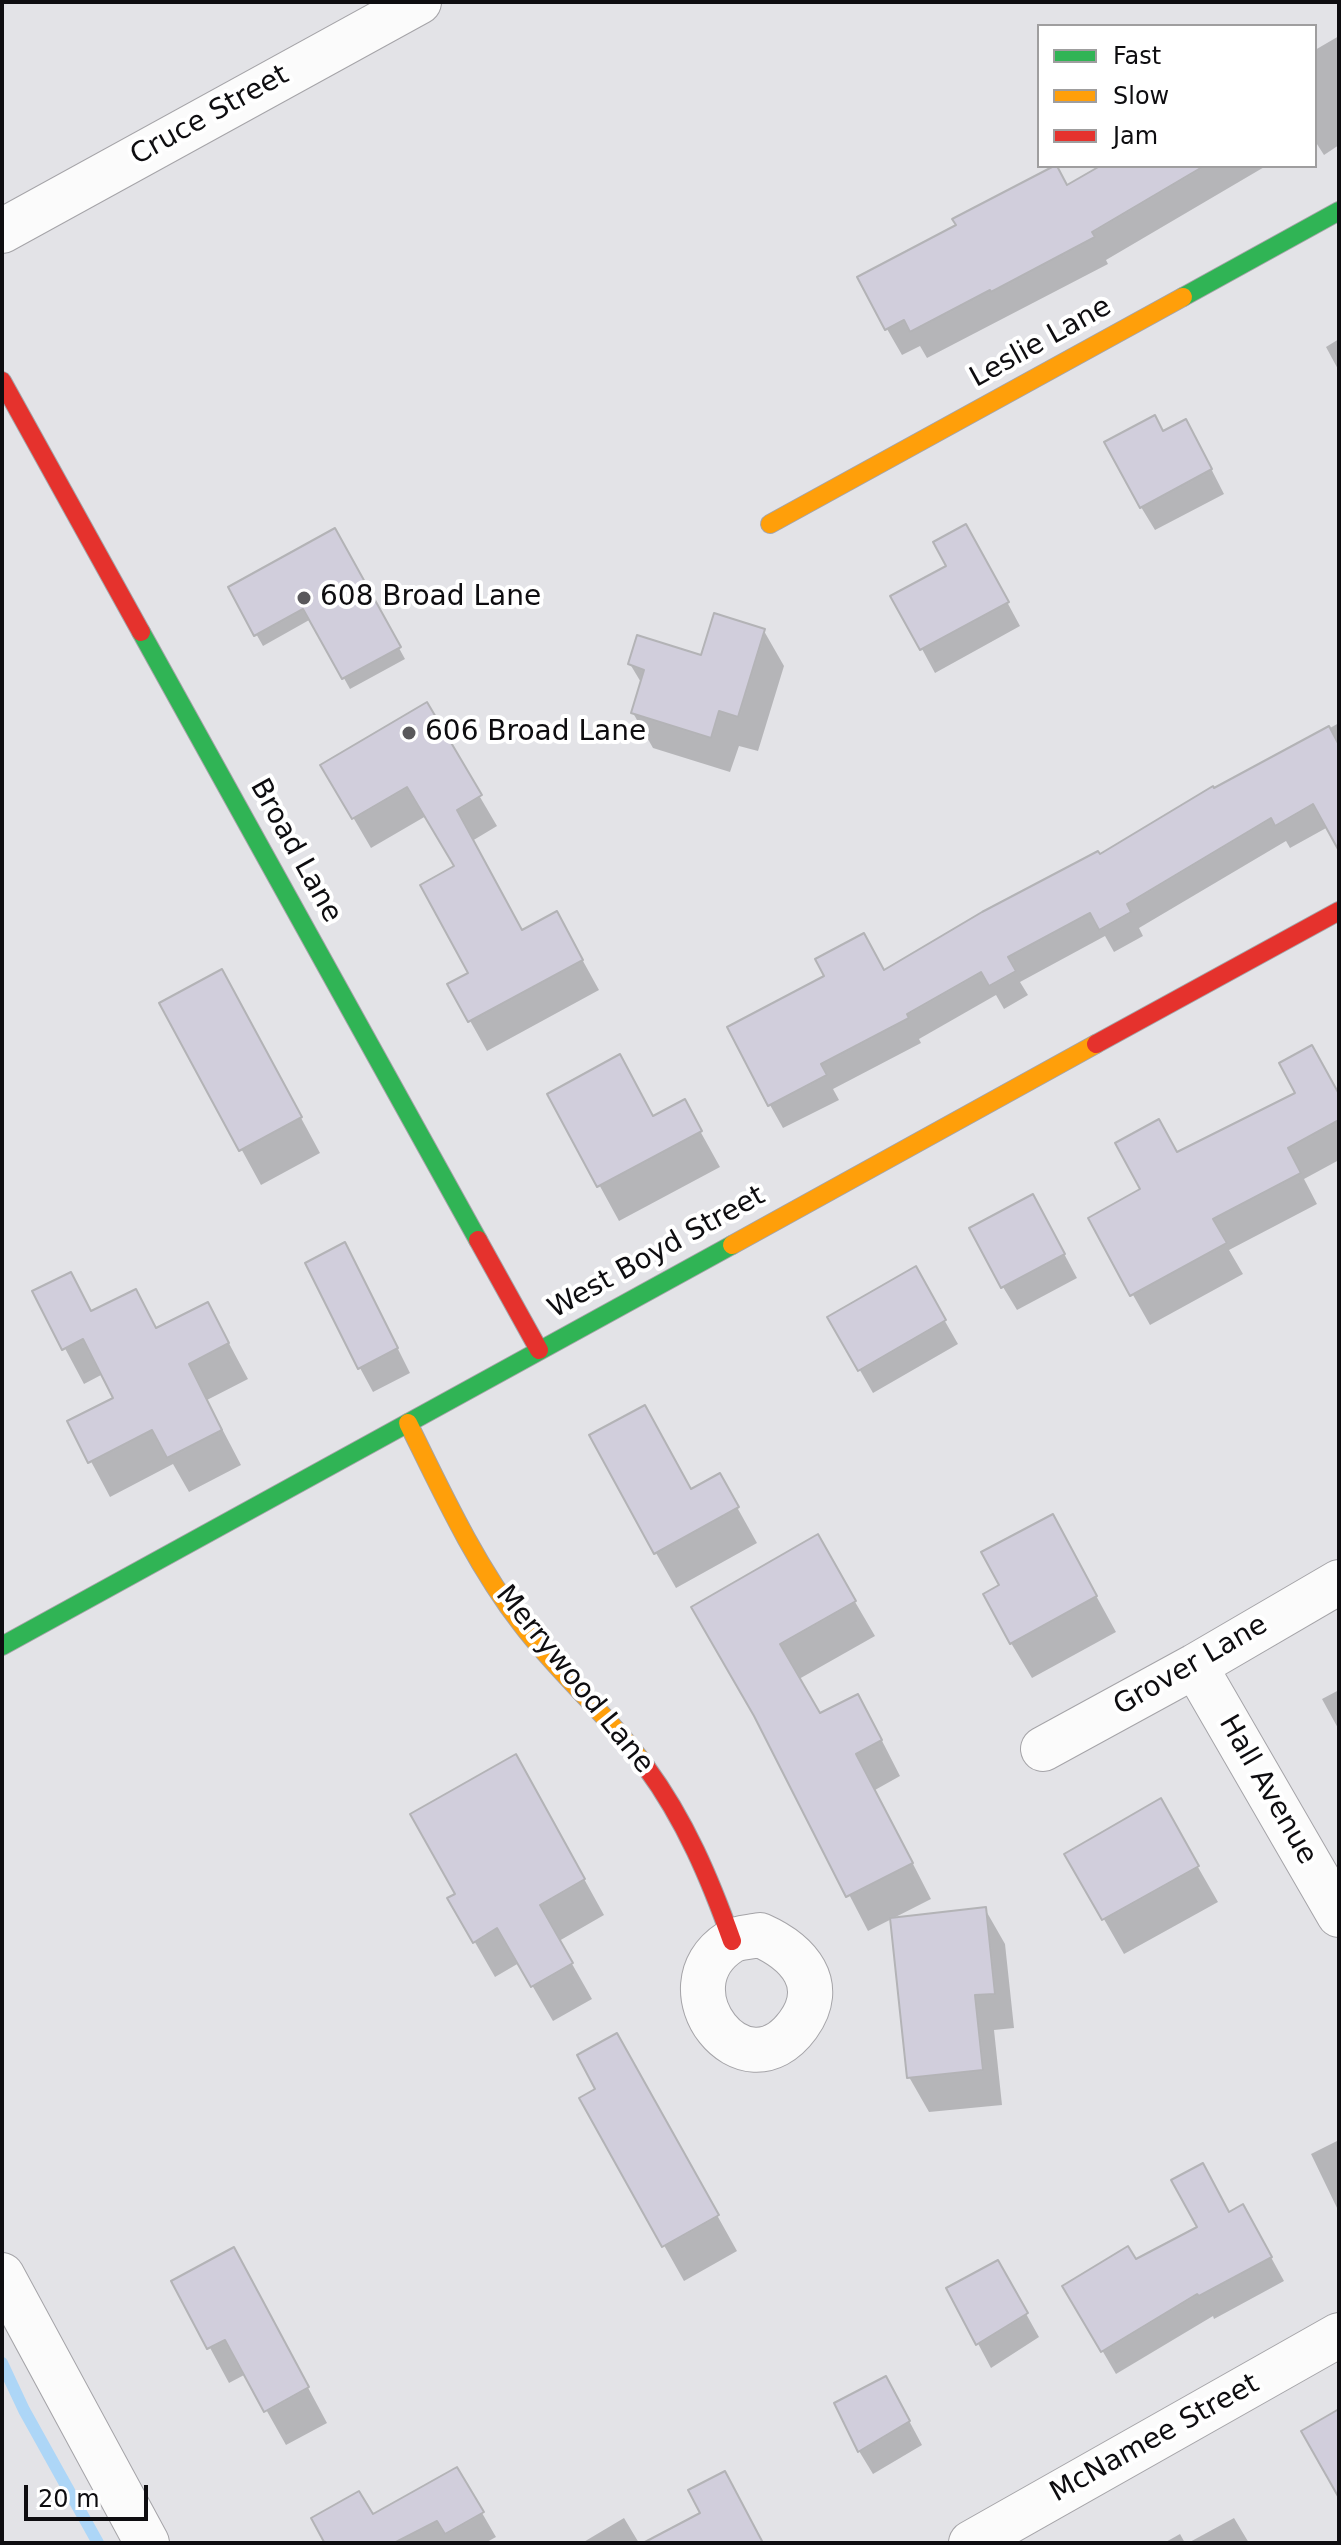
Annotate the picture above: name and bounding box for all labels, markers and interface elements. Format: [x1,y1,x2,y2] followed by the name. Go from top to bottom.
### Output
[1037,24,1317,168] legend
[1113,42,1161,70] text: Fast
[125,59,295,173] street label: Cruce Street
[1113,82,1169,110] text: Slow
[1113,122,1158,150] text: Jam
[964,290,1118,396] street label: Leslie Lane
[320,581,541,615] place label: 608 Broad Lane
[295,589,313,607] marker: 608 Broad Lane
[425,716,646,750] place label: 606 Broad Lane
[400,724,418,742] marker: 606 Broad Lane
[242,773,348,929] street label: Broad Lane
[543,1180,771,1326] street label: West Boyd Street
[488,1579,660,1781] street label: Merrywood Lane
[1108,1609,1274,1723] street label: Grover Lane
[1211,1709,1323,1871] street label: Hall Avenue
[1045,2368,1265,2510] street label: McNamee Street
[28,2469,152,2519] scale bar
[38,2485,100,2513] text: 20 m

